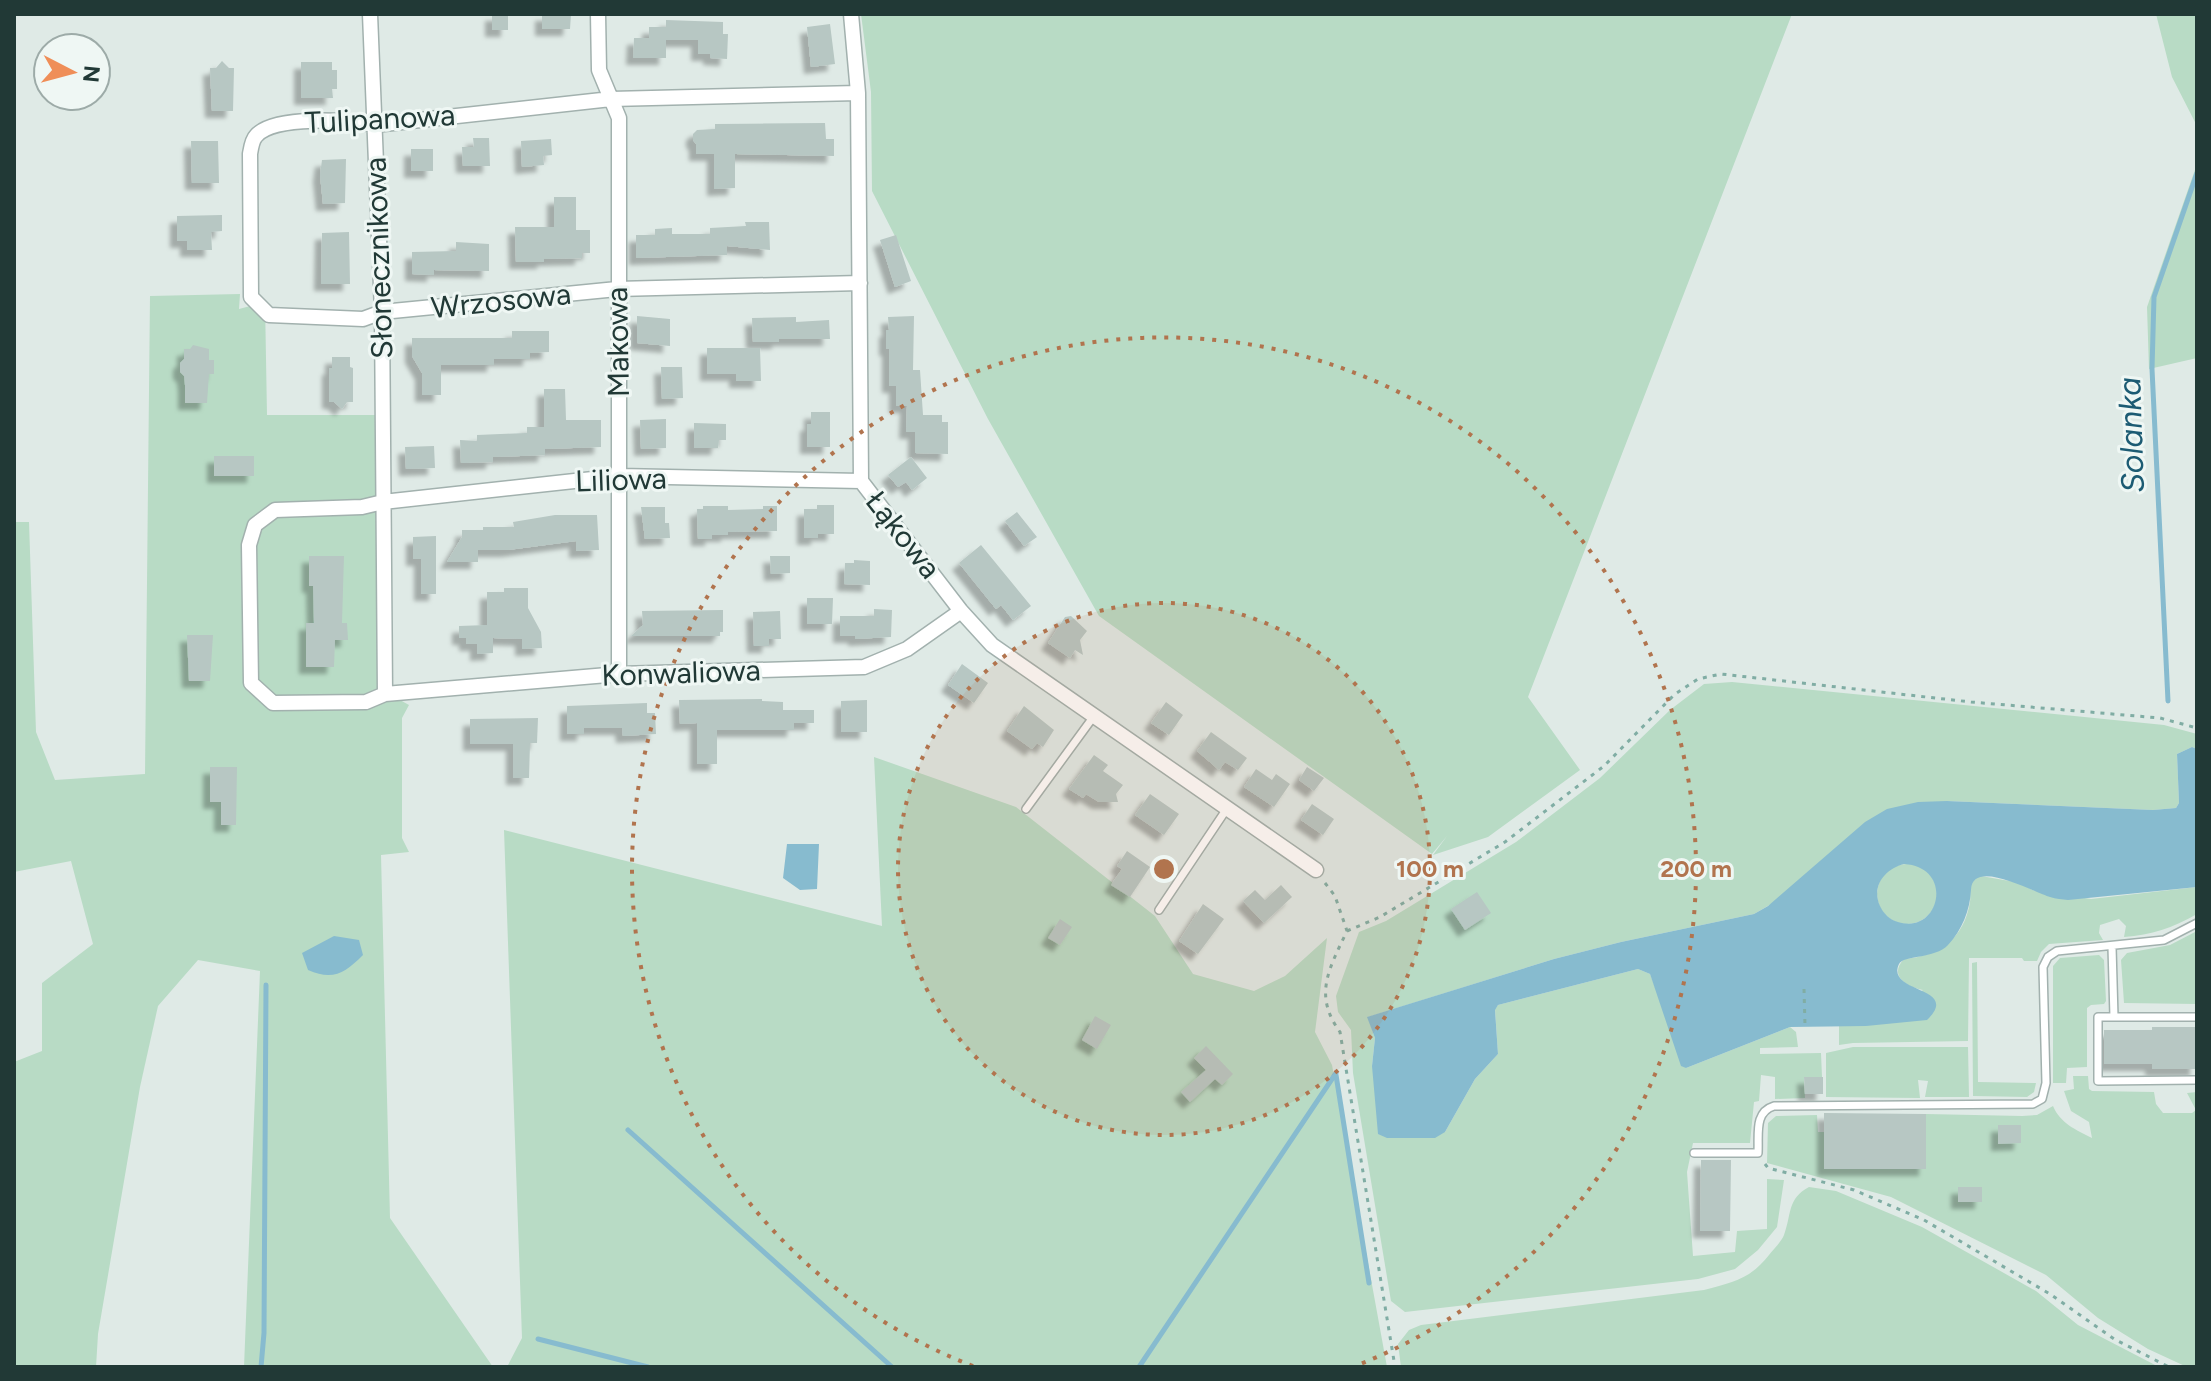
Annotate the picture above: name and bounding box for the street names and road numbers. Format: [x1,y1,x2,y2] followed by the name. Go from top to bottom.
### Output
[304,96,456,141] street label: Tulipanowa
[356,157,401,359] street label: Słonecznikowa
[429,275,573,326] street label: Wrzosowa
[598,287,637,398] street label: Makowa
[575,459,667,500] street label: Liliowa
[858,484,949,586] street label: Łąkowa
[601,651,761,694] street label: Konwaliowa

